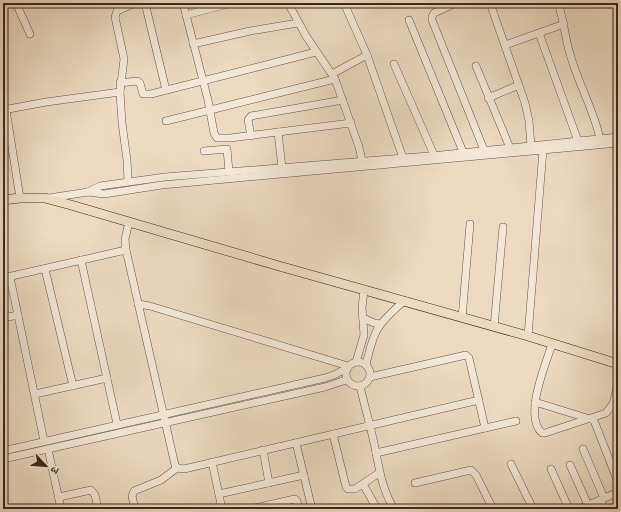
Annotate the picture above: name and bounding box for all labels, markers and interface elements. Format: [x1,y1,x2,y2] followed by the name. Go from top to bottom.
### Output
[26,446,66,486] north arrow
[46,463,63,477] text: उ

